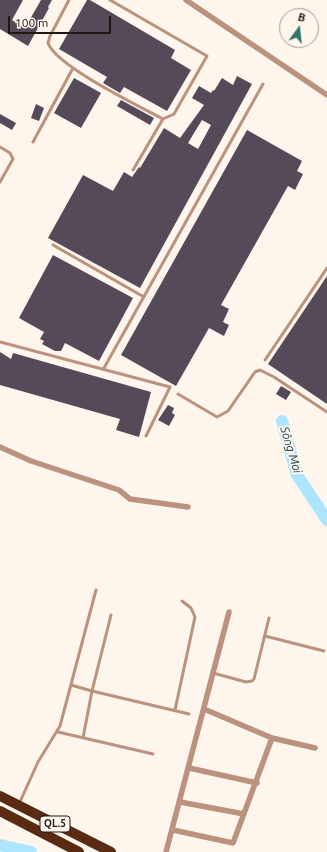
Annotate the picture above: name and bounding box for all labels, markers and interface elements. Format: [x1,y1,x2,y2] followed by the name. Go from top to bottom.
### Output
[10,8,113,34] scale bar
[279,8,319,48] north arrow
[297,11,307,24] text: B
[15,16,48,29] text: 100 m
[277,425,305,475] water label: Sông Moi
[40,816,70,832] road number: QL.5

